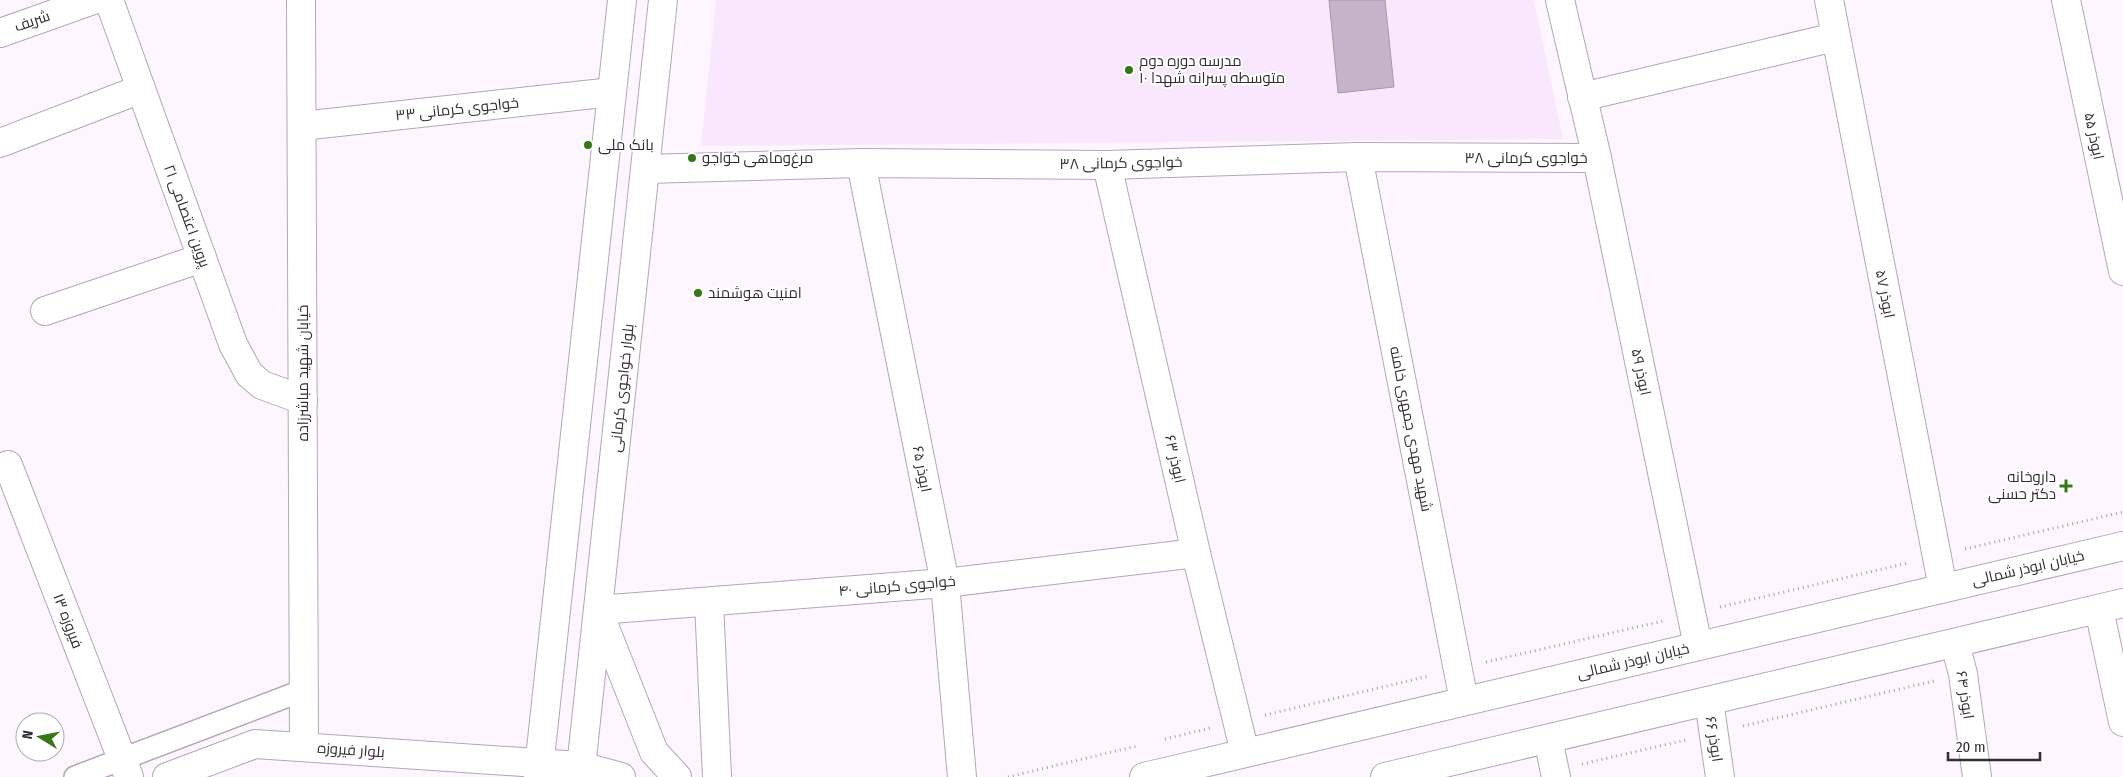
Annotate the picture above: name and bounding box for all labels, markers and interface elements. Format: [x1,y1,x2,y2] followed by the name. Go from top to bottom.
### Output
[12,7,52,35] street label: شریف
[1139,52,1285,88] place label: مدرسه دوره دوم متوسطه پسرانه شهدا ۱۰
[1123,64,1135,76] marker: مدرسه دوره دوم متوسطه پسرانه شهدا ۱۰
[394,94,520,125] street label: خواجوی کرمانی ۳۳
[2080,111,2108,161] street label: ابوذر ۵۵
[598,136,654,155] place label: بانک ملی
[582,139,594,151] marker: بانک ملی
[702,149,813,169] place label: مرغ‌وماهی‌ خواجو
[1464,149,1588,168] street label: خواجوی کرمانی ۳۸
[686,152,698,164] marker: مرغ‌وماهی‌ خواجو
[1059,153,1183,174] street label: خواجوی کرمانی ۳۸
[159,162,214,270] street label: پروین اعتصامی ۲۱
[1871,268,1899,320] street label: ابوذر ۵۷
[708,284,802,302] place label: امنیت هوشمند
[692,287,704,299] marker: امنیت هوشمند
[294,305,313,441] street label: خیابان شهید مباشرزاده
[606,323,639,453] street label: بلوار خواجوی کرمانی
[1385,345,1436,513] street label: شهید مهدی جمهری خامنه
[1627,347,1655,397] street label: ابوذر ۵۹
[1161,433,1189,485] street label: ابوذر ۶۳
[909,444,935,494] street label: ابوذر ۶۵
[1988,468,2056,504] place label: داروخانه دکتر حسنی
[2060,480,2072,492] marker: داروخانه دکتر حسنی
[1970,546,2086,591] street label: خیابان ابوذر شمالی
[838,572,956,601] street label: خواجوی کرمانی ۴۰
[49,591,87,651] street label: فیروزه ۱۳
[1575,639,1691,684] street label: خیابان ابوذر شمالی
[1952,670,1978,720] street label: ابوذر ۶۴
[15,712,65,762] north arrow
[1702,715,1726,763] street label: ابوذر ۶۶
[19,729,37,740] text: N
[1948,730,2040,762] scale bar
[1956,738,1986,756] text: 20 m
[317,739,385,761] street label: بلوار فیروزه

